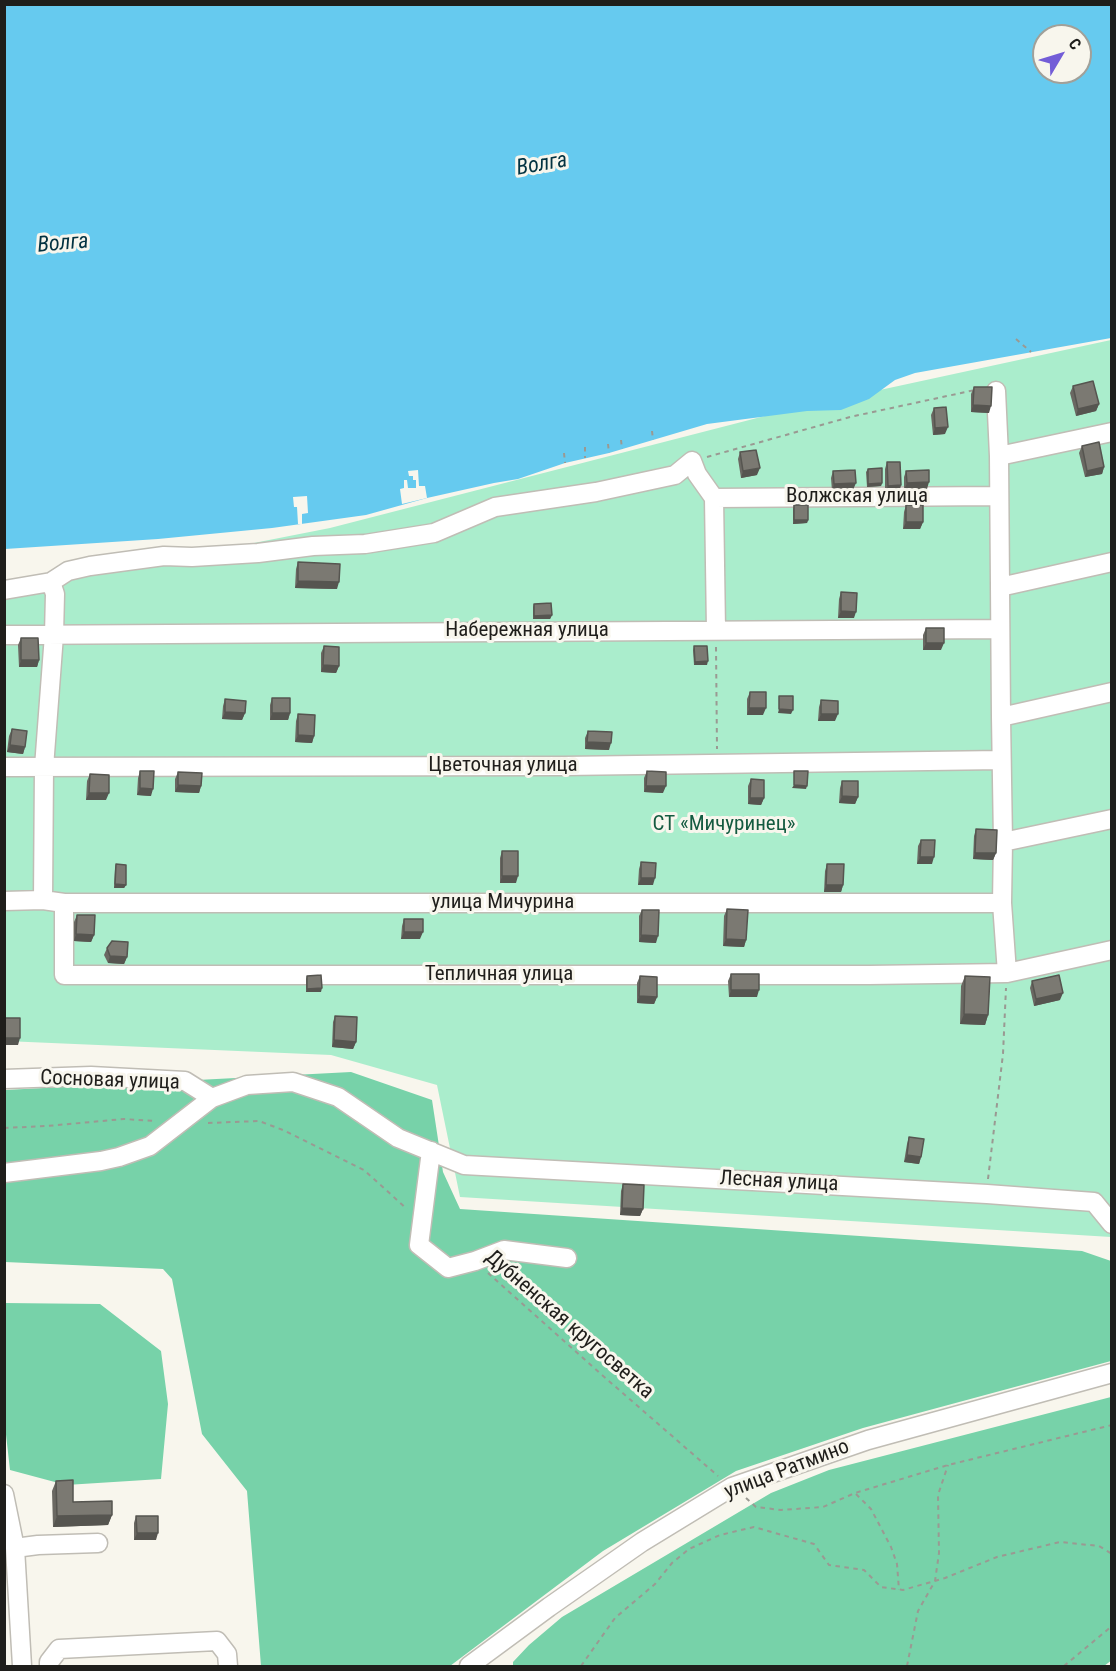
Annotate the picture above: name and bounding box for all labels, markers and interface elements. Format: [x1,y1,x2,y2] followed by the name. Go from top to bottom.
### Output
[1032,24,1092,84] north arrow
[1065,34,1085,53] text: С
[514,148,570,182] water label: Волга
[36,229,90,259] water label: Волга
[786,484,928,510] street label: Волжская улица
[445,618,609,644] street label: Набережная улица
[428,753,578,779] street label: Цветочная улица
[653,812,795,838] park label: СТ «Мичуринец»
[432,890,574,916] street label: улица Мичурина
[425,962,573,988] street label: Тепличная улица
[40,1066,180,1096] street label: Сосновая улица
[719,1166,839,1198] street label: Лесная улица
[480,1245,658,1405] street label: Дубненская кругосветка
[721,1435,853,1505] street label: улица Ратмино

